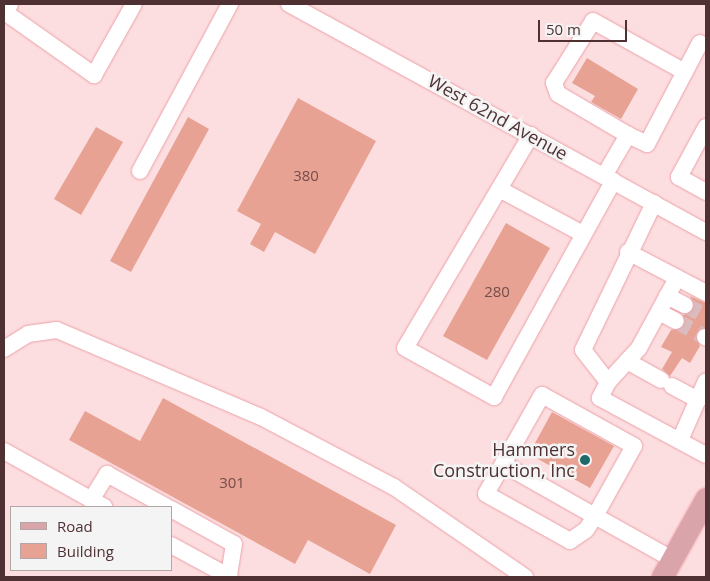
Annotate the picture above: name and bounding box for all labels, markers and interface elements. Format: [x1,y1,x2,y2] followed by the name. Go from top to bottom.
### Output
[540,10,629,42] scale bar
[546,19,581,39] text: 50 m
[424,70,572,164] street label: West 62nd Avenue
[293,167,319,185] house number: 380
[484,283,510,301] house number: 280
[433,439,575,482] place label: Hammers Construction, Inc
[579,454,591,466] marker: Hammers Construction, Inc
[219,474,245,492] house number: 301
[10,506,172,571] legend
[57,516,93,536] text: Road
[57,541,114,561] text: Building

